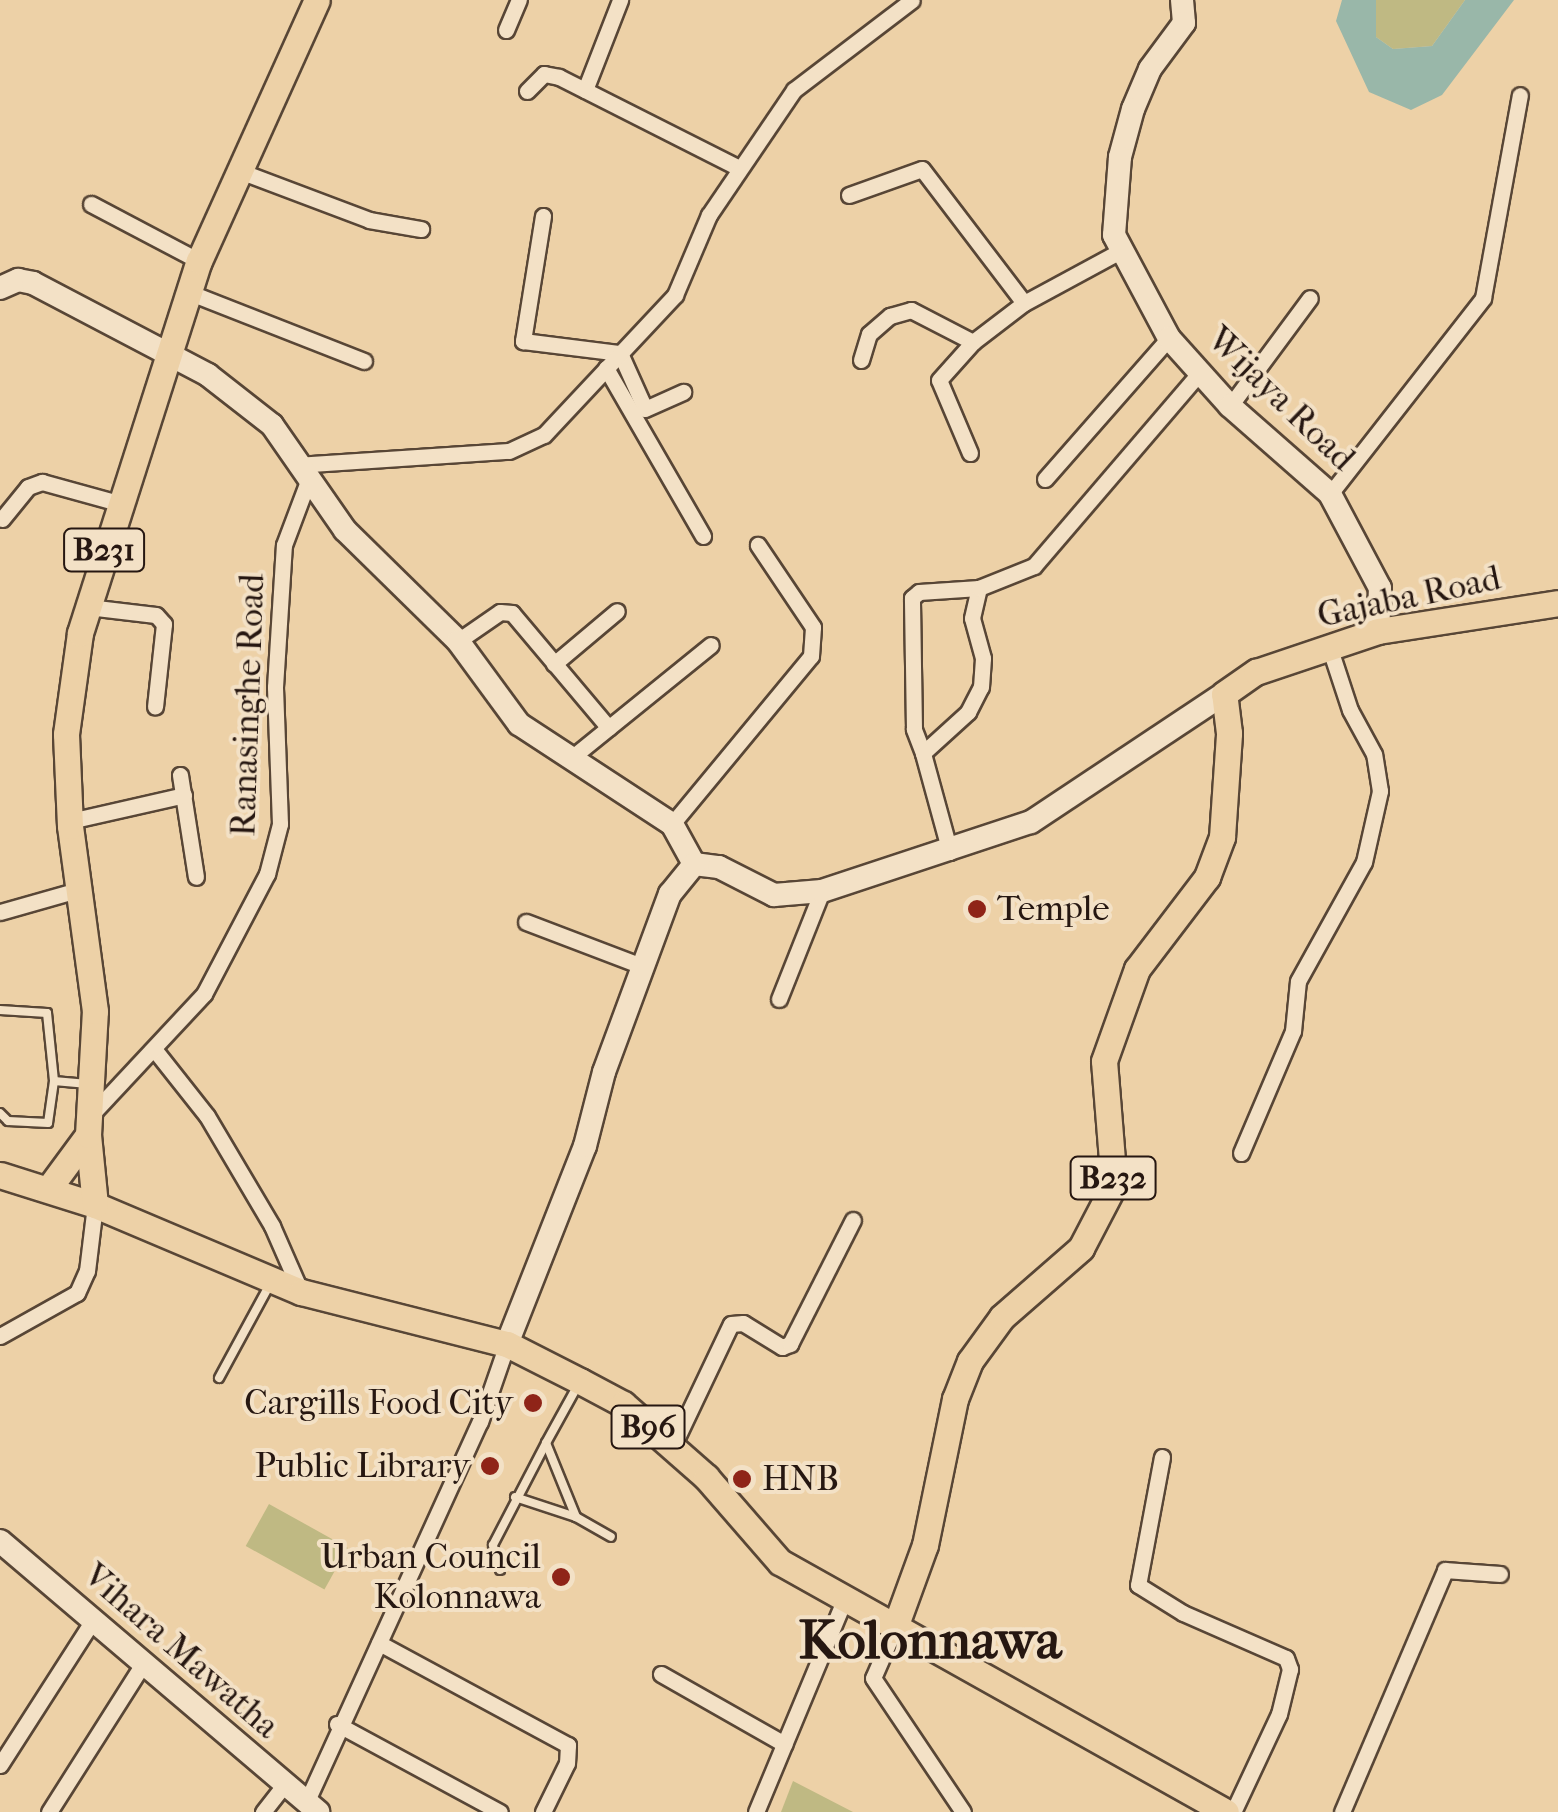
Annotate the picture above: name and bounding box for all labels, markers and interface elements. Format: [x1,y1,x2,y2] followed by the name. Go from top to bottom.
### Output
[1199,318,1363,480] street label: Wijaya Road
[62,523,146,577] road number: B231
[1314,557,1504,637] street label: Gajaba Road
[222,573,274,837] street label: Ranasinghe Road
[997,888,1109,930] place label: Temple
[966,898,988,920] marker: Temple
[1068,1151,1158,1205] road number: B232
[244,1382,513,1424] place label: Cargills Food City
[522,1392,544,1414] marker: Cargills Food City
[610,1400,686,1454] road number: B96
[255,1445,470,1487] place label: Public Library
[479,1455,501,1477] marker: Public Library
[762,1458,839,1500] place label: HNB
[731,1468,753,1490] marker: HNB
[320,1536,541,1618] place label: Urban Council Kolonnawa
[75,1555,287,1747] street label: Vihara Mawatha
[550,1566,572,1588] marker: Urban Council Kolonnawa
[799,1608,1061,1674] district label: Kolonnawa

